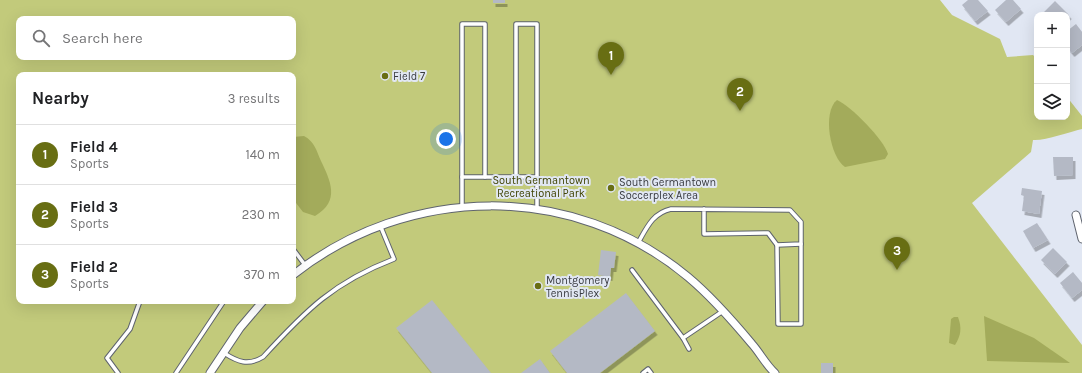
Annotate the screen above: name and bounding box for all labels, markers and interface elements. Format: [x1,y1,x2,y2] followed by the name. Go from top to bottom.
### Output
[1034,12,1070,120] map controls
[1034,12,1070,48] button: +
[16,16,296,60] search box
[30,27,52,49] icon: search
[62,29,143,47] text: Search here
[598,42,624,75] pin: 1
[1034,48,1070,84] button: −
[393,70,425,83] place label: Field 7
[380,71,390,81] marker: Field 7
[727,78,753,111] pin: 2
[1034,84,1070,120] button: layers
[32,88,89,108] text: Nearby
[228,91,280,106] text: 3 results
[436,129,456,149] your location
[70,138,118,156] text: Field 4
[43,147,47,162] text: 1
[245,147,280,162] text: 140 m
[70,156,109,171] text: Sports
[492,174,590,200] park label: South Germantown Recreational Park
[619,176,716,202] place label: South Germantown Soccerplex Area
[606,183,616,193] marker: South Germantown Soccerplex Area
[70,198,118,216] text: Field 3
[41,207,49,222] text: 2
[242,207,280,222] text: 230 m
[70,216,109,231] text: Sports
[884,237,910,270] pin: 3
[70,258,118,276] text: Field 2
[41,267,49,282] text: 3
[243,267,280,282] text: 370 m
[546,274,609,300] place label: Montgomery TennisPlex
[70,276,109,291] text: Sports
[533,281,543,291] marker: Montgomery TennisPlex

